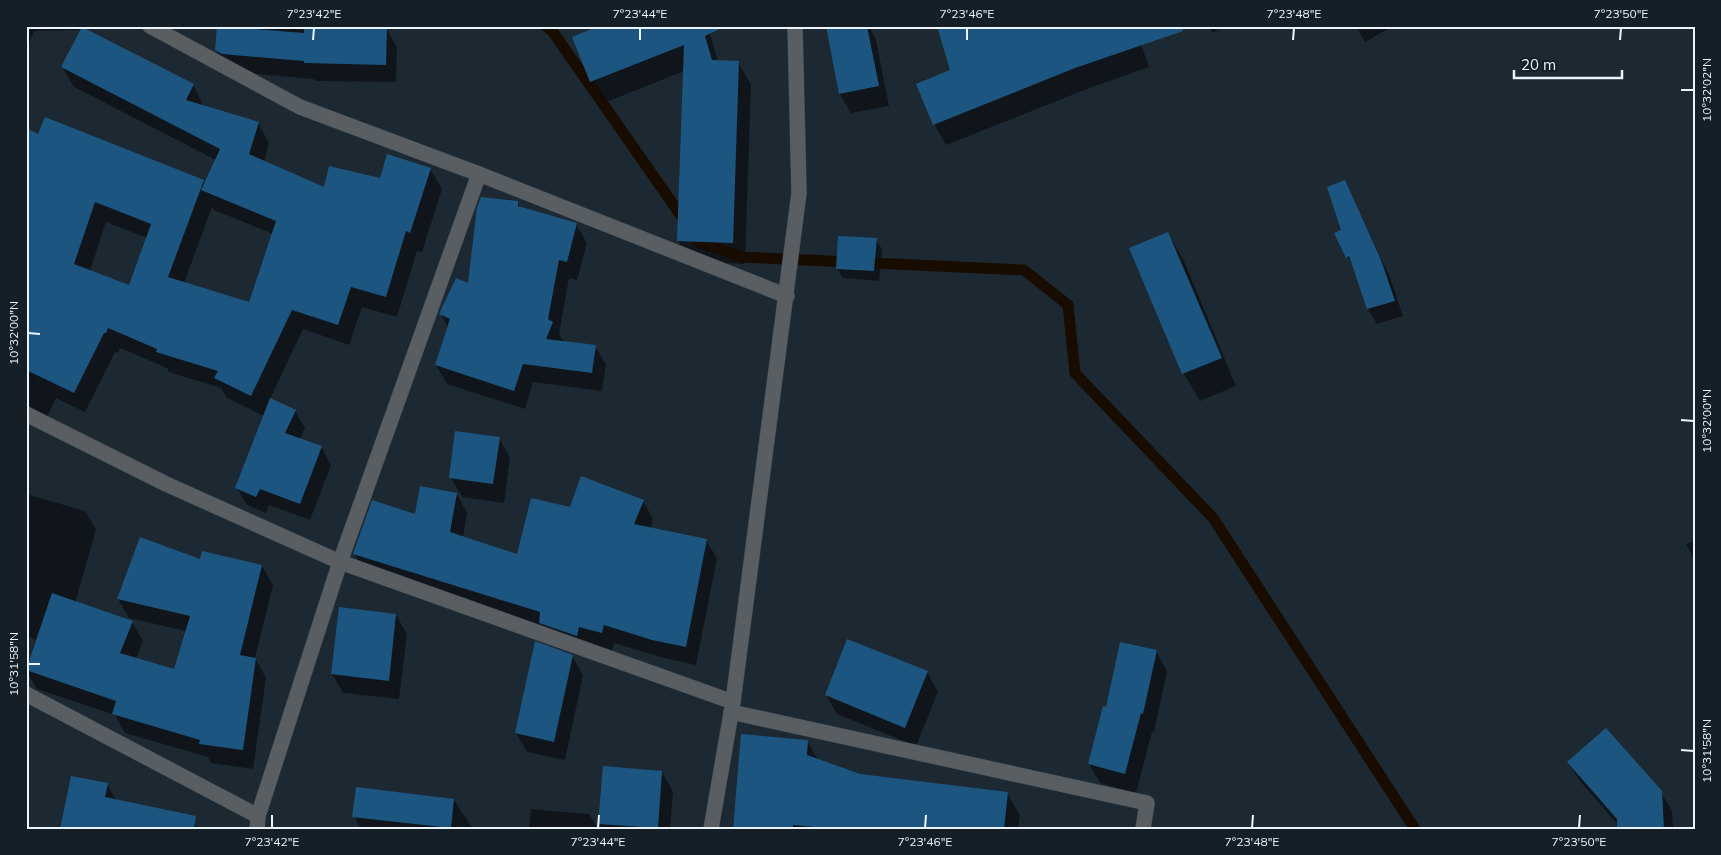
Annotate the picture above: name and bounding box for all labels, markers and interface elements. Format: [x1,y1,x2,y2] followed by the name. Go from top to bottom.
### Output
[287,6,341,21] text: 7°23'42"E
[613,6,667,21] text: 7°23'44"E
[940,6,994,21] text: 7°23'46"E
[1267,6,1321,21] text: 7°23'48"E
[1594,6,1648,21] text: 7°23'50"E
[1514,48,1621,80] scale bar
[1521,55,1556,74] text: 20 m
[1699,58,1714,122] text: 10°32'02"N
[6,301,21,365] text: 10°32'00"N
[1699,389,1714,453] text: 10°32'00"N
[6,632,21,696] text: 10°31'58"N
[1699,719,1714,783] text: 10°31'58"N
[245,834,299,849] text: 7°23'42"E
[571,834,625,849] text: 7°23'44"E
[898,834,952,849] text: 7°23'46"E
[1225,834,1279,849] text: 7°23'48"E
[1552,834,1606,849] text: 7°23'50"E

